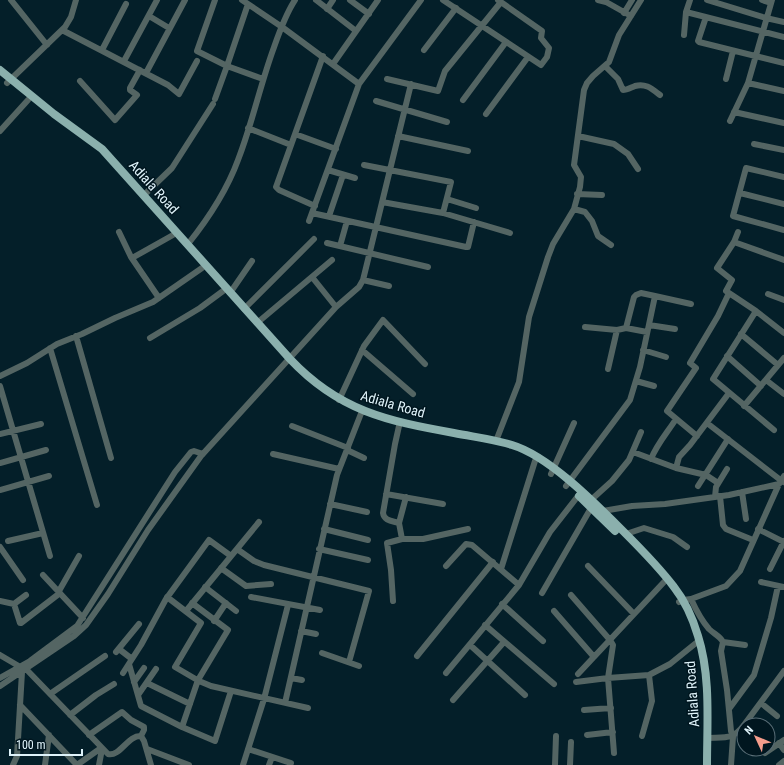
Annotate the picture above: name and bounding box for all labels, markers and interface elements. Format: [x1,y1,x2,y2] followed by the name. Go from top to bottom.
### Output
[126,157,182,217] street label: Adiala Road
[359,387,427,421] street label: Adiala Road
[682,660,702,728] street label: Adiala Road
[736,717,776,757] north arrow
[742,723,756,737] text: N
[10,731,82,757] scale bar
[16,738,46,752] text: 100 m

